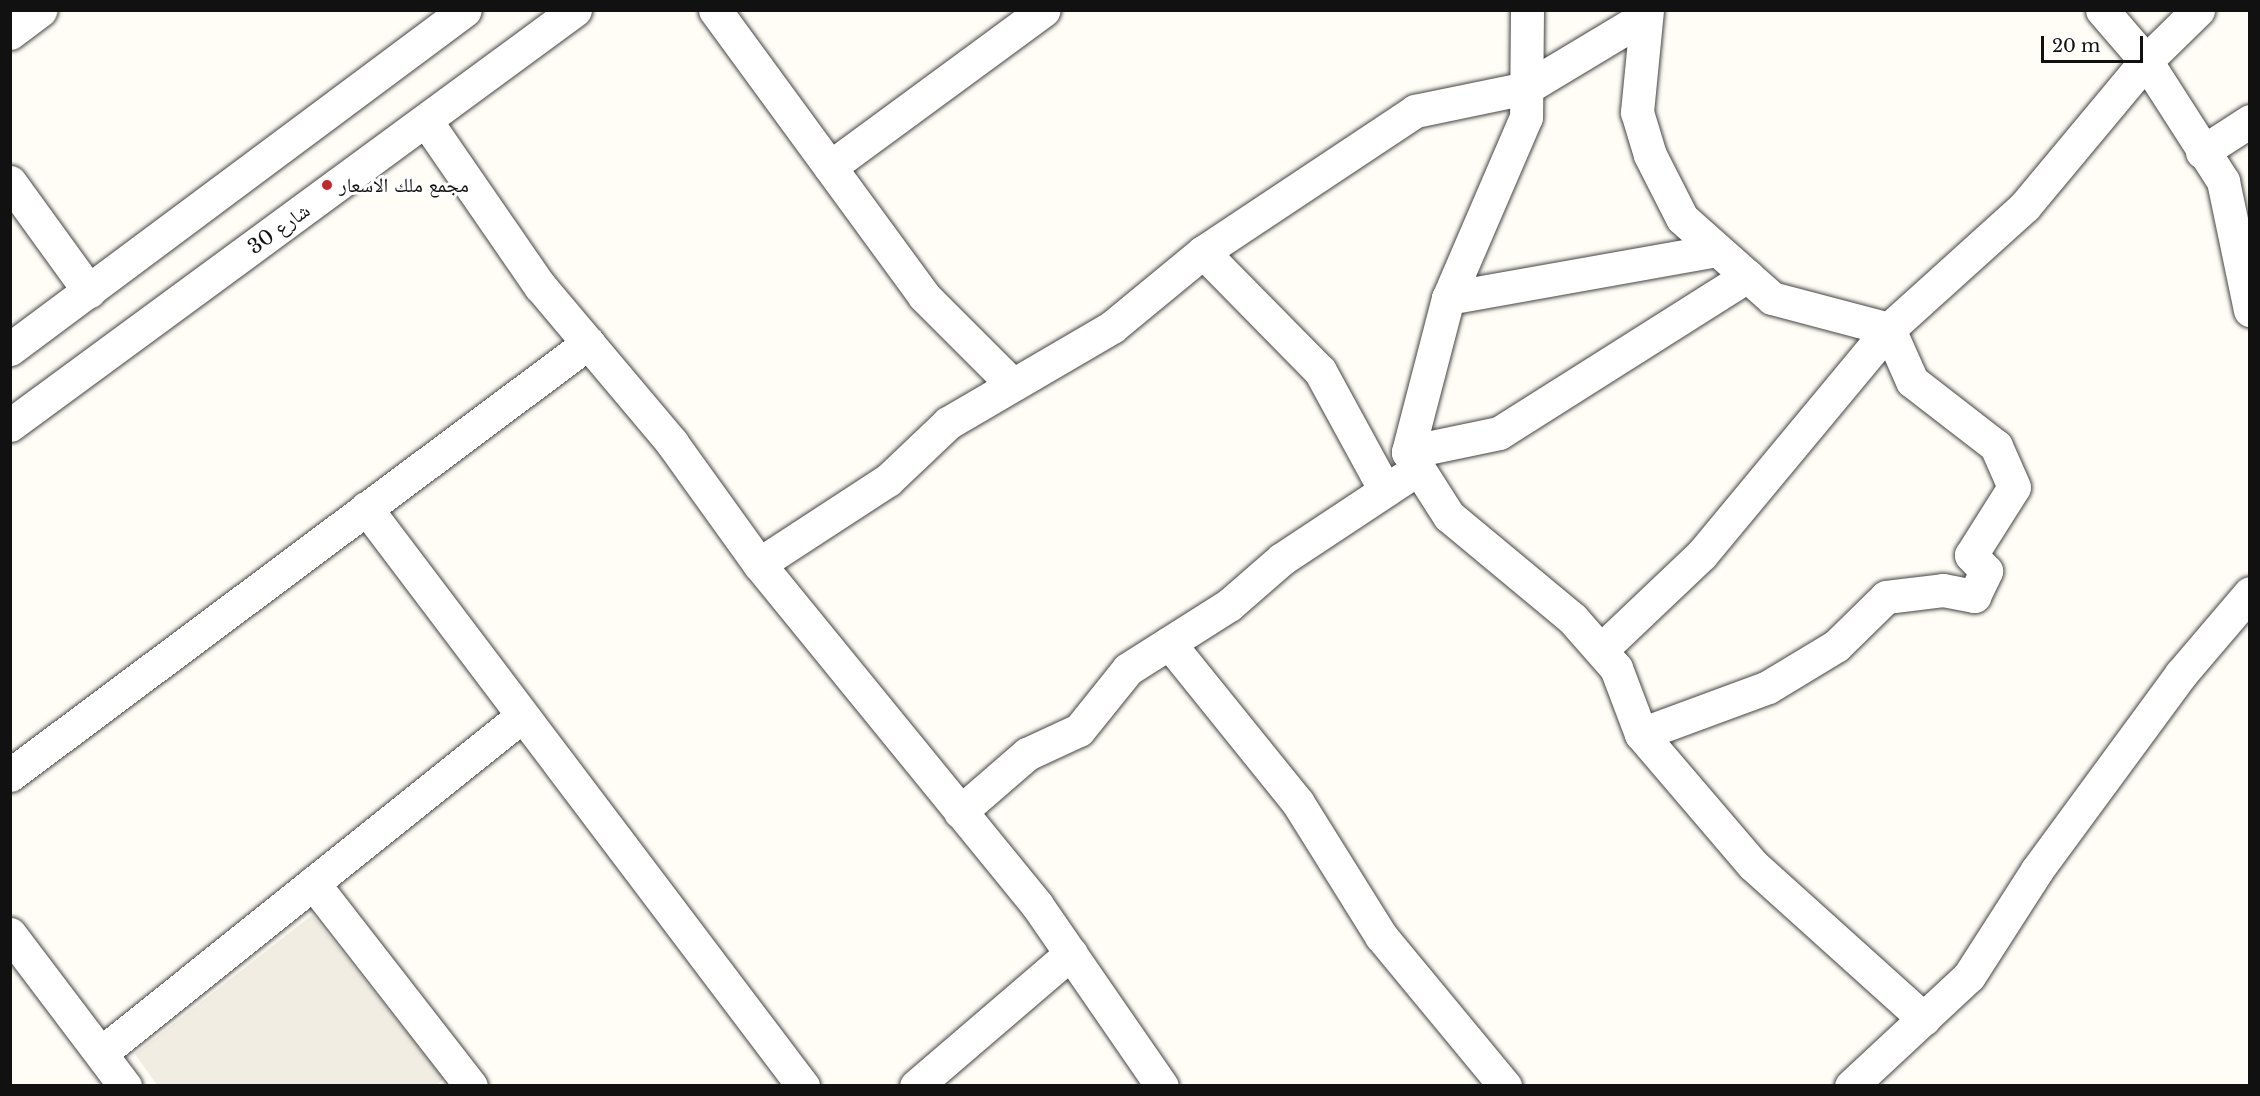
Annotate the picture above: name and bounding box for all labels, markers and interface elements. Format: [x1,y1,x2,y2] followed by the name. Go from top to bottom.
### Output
[2044,24,2146,62] scale bar
[2052,35,2100,57] text: 20 m
[339,173,469,197] place label: مجمع ملك الاسعار
[320,178,334,192] marker: مجمع ملك الاسعار
[243,199,315,259] street label: شارع 30

